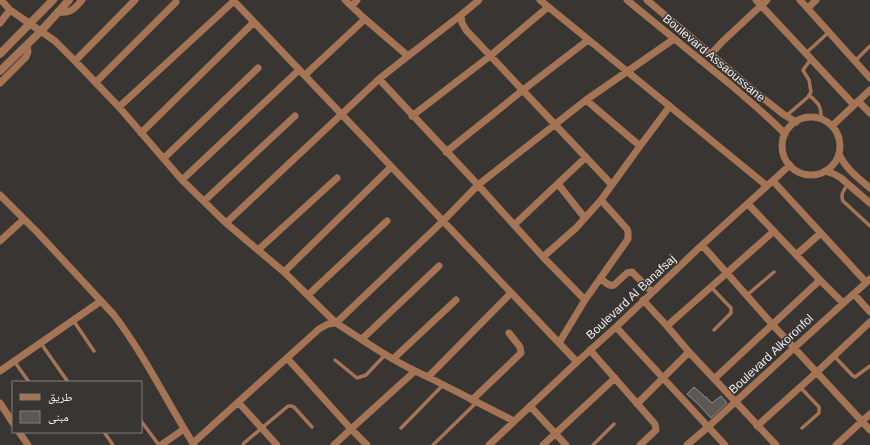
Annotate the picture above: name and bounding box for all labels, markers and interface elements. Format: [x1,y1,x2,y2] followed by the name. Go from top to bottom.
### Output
[660,11,768,105] street label: Boulevard Assaoussane
[583,252,679,342] street label: Boulevard Al Banafsaj
[726,311,816,397] street label: Boulevard Alkoronfol
[12,381,142,433] legend
[48,390,73,404] text: طريق
[48,410,69,424] text: مبنى

